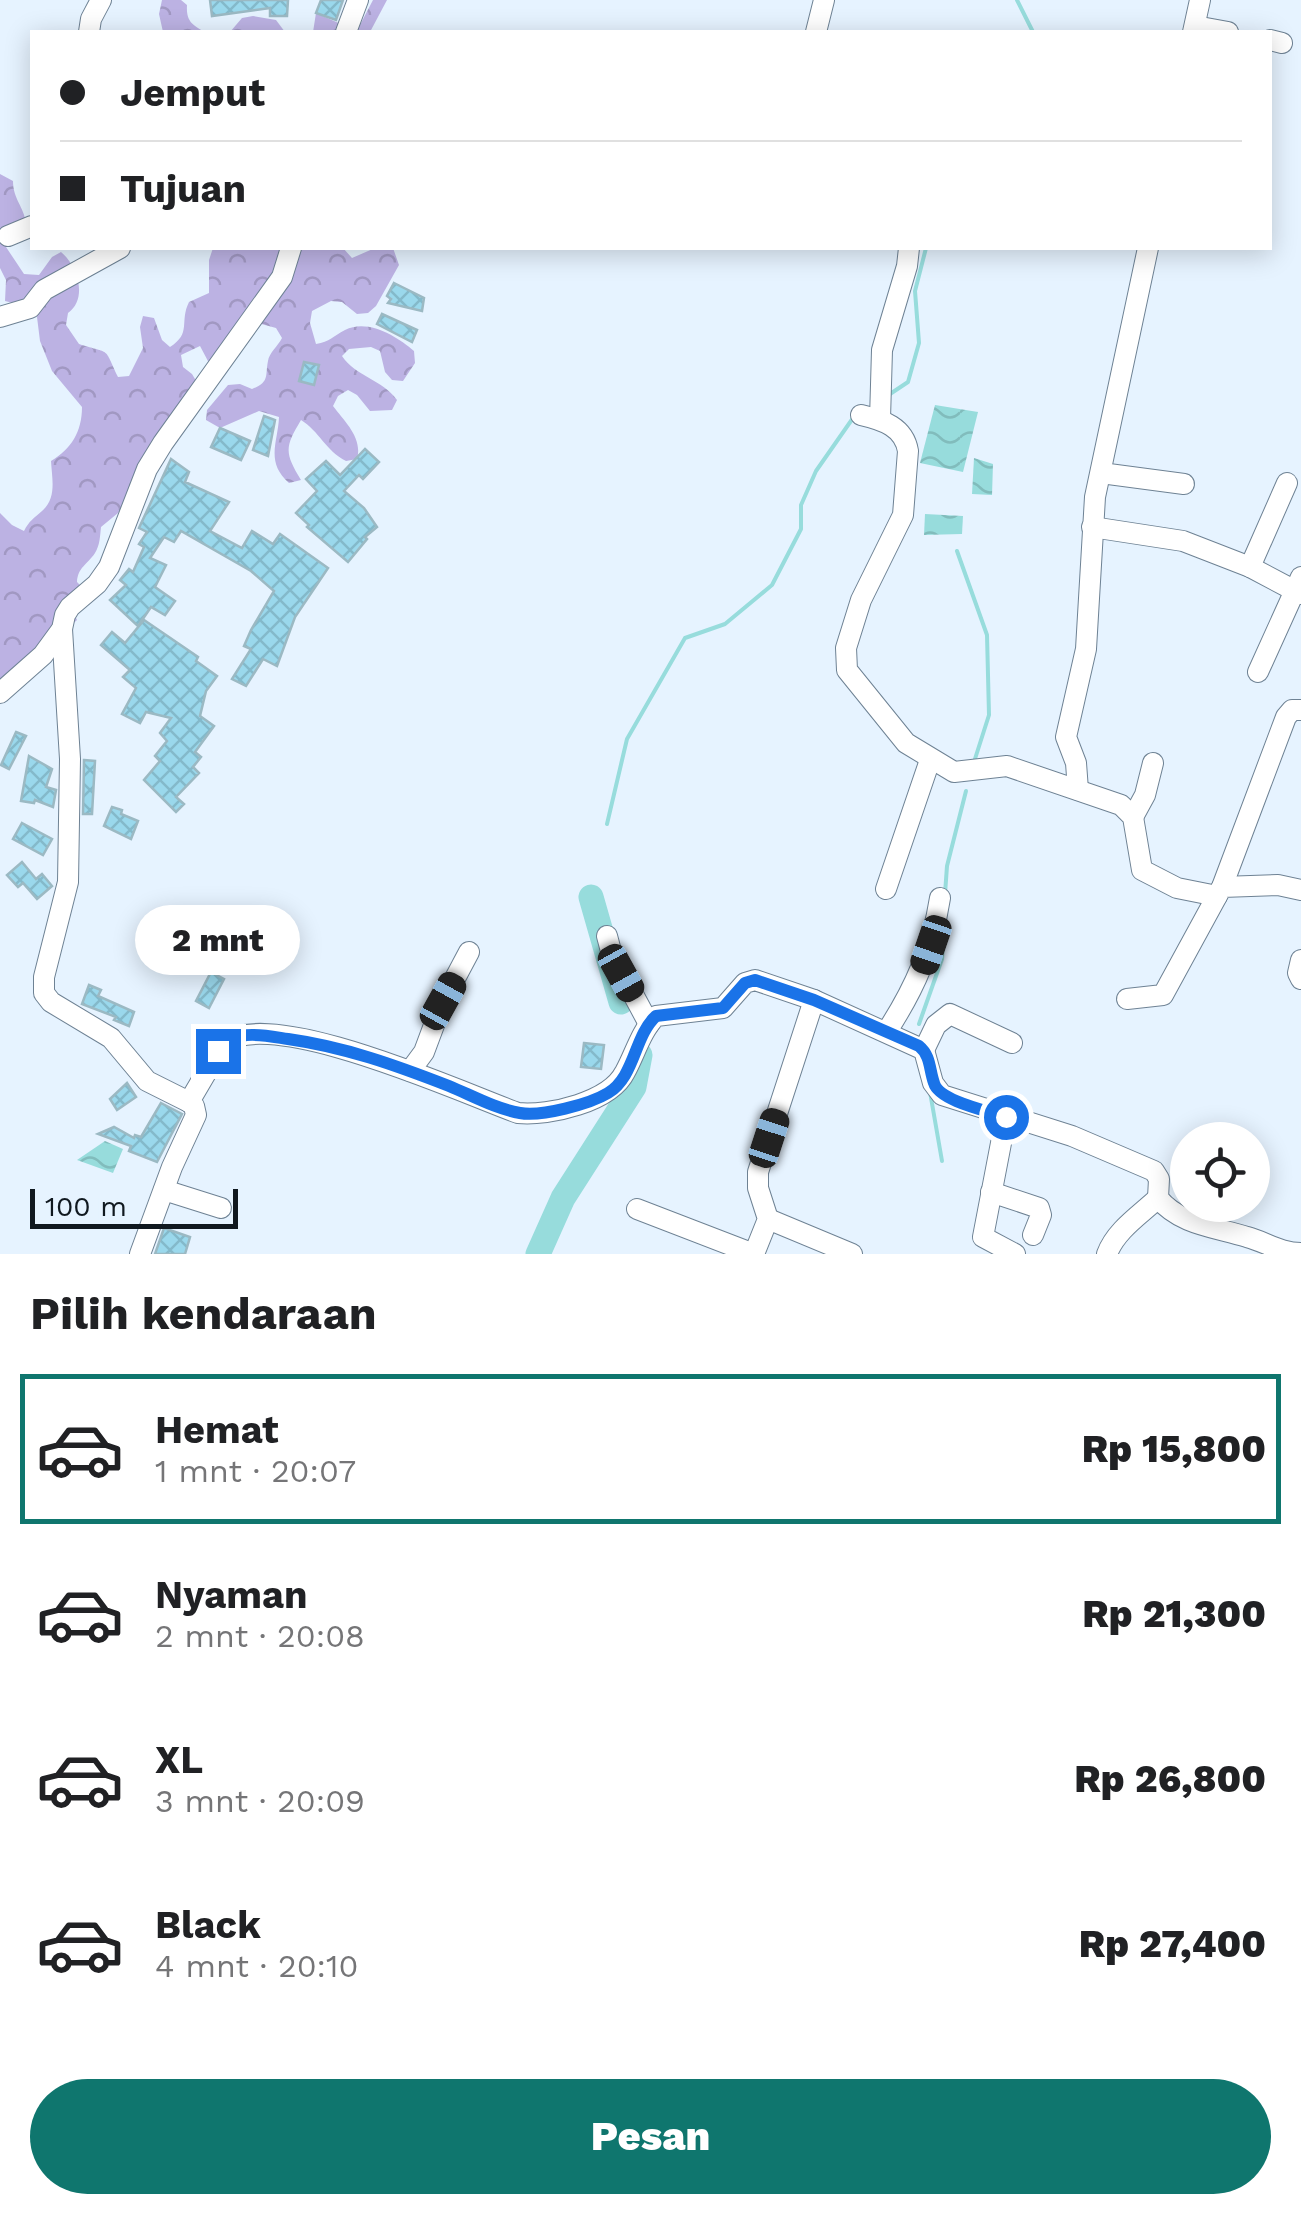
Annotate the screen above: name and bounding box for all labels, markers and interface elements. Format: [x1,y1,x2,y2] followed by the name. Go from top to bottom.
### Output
[120,71,265,115] text: Jemput
[120,167,246,211] text: Tujuan
[136,906,300,976] callout: 2 mnt
[907,912,955,978] car
[172,921,263,959] text: 2 mnt
[593,939,649,1007] car
[415,967,471,1035] car
[196,1029,241,1074] route end
[984,1095,1029,1140] route start
[745,1105,793,1171] car
[1170,1122,1270,1222] map controls
[1170,1122,1270,1222] button: locate
[30,1184,238,1228] scale bar
[45,1190,127,1223] text: 100 m
[30,1287,377,1340] text: Pilih kendaraan
[35,1404,125,1494] icon: car
[155,1408,279,1452] text: Hemat
[1082,1427,1266,1471] text: Rp 15,800
[155,1452,356,1490] text: 1 mnt · 20:07
[35,1569,125,1659] icon: car
[155,1573,307,1617] text: Nyaman
[1082,1592,1266,1636] text: Rp 21,300
[155,1617,365,1655] text: 2 mnt · 20:08
[35,1734,125,1824] icon: car
[155,1738,203,1782] text: XL
[1074,1757,1266,1801] text: Rp 26,800
[155,1782,365,1820] text: 3 mnt · 20:09
[35,1899,125,1989] icon: car
[155,1903,261,1947] text: Black
[1079,1922,1266,1966] text: Rp 27,400
[155,1947,358,1985] text: 4 mnt · 20:10
[30,2079,1271,2194] button: Pesan

